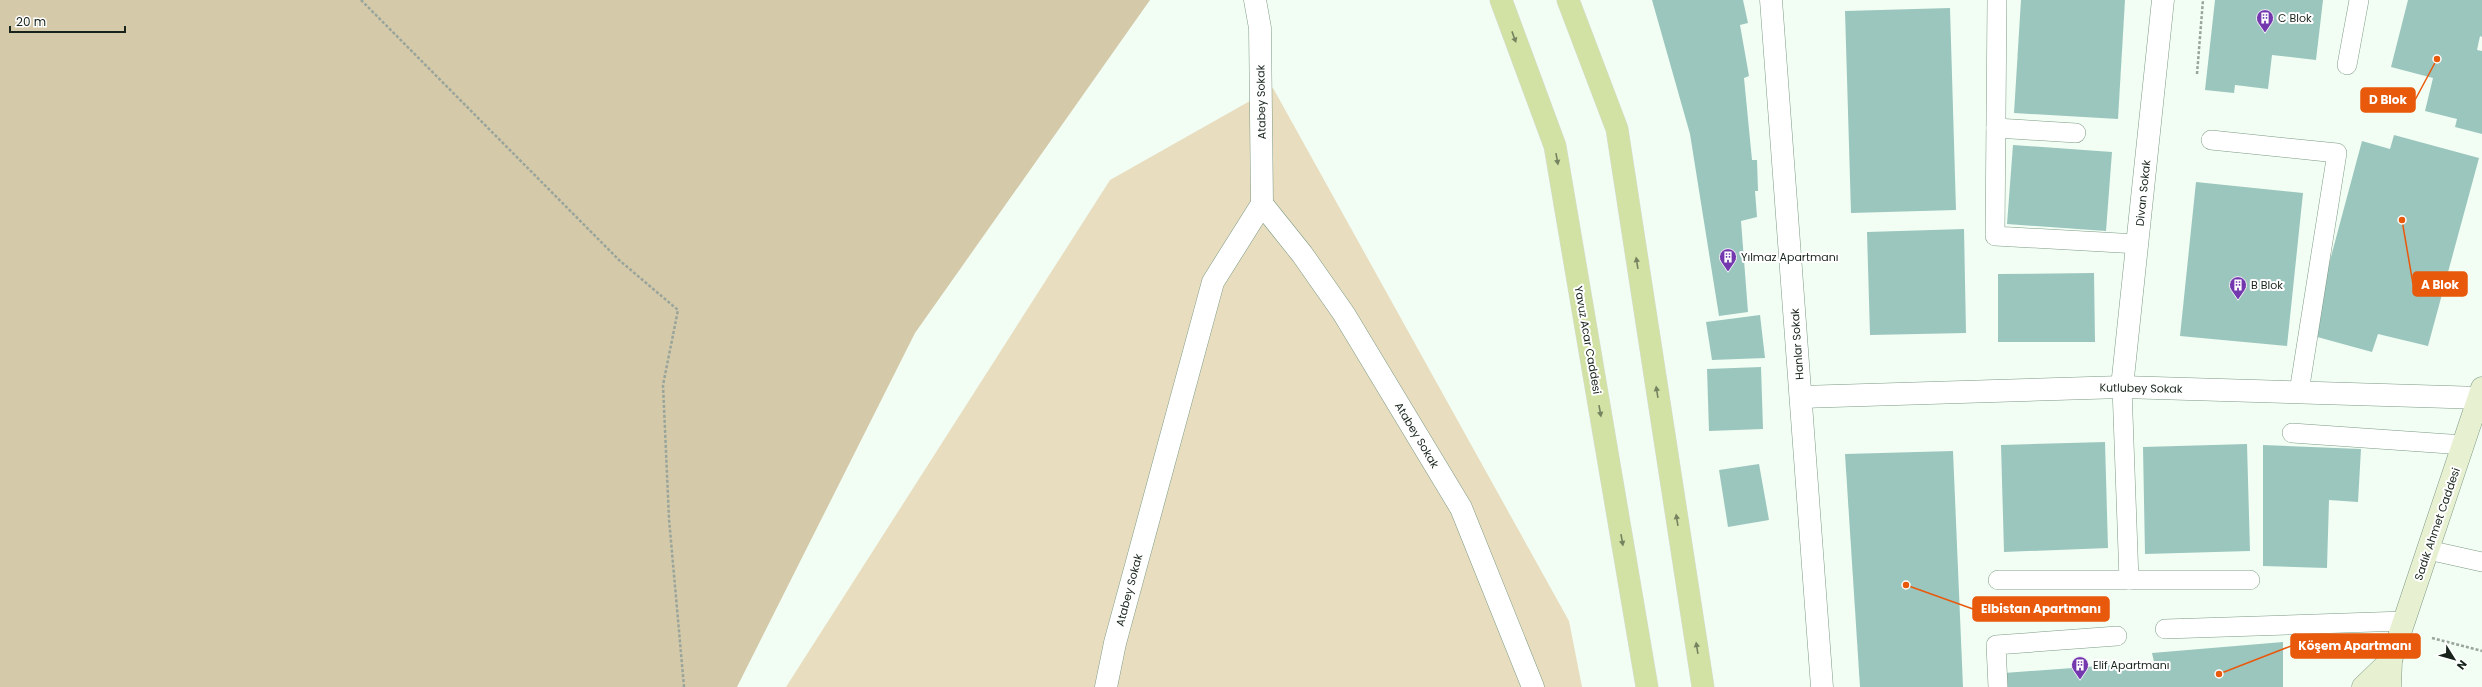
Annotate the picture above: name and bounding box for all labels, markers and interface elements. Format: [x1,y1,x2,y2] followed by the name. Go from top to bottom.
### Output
[10,8,125,34] scale bar
[2255,8,2275,33] building icon: C Blok
[2278,10,2312,26] place label: C Blok
[16,13,46,30] text: 20 m
[1512,31,1518,43] one-way arrow
[1252,64,1270,139] street label: Atabey Sokak
[2361,88,2415,112] callout: D Blok
[2369,91,2407,108] text: D Blok
[1554,153,1560,165] one-way arrow
[2132,159,2154,227] street label: Divan Sokak
[1718,247,1738,272] building icon: Yılmaz Apartmanı
[1741,249,1838,265] place label: Yılmaz Apartmanı
[1634,257,1640,269] one-way arrow
[2413,272,2467,296] callout: A Blok
[2228,275,2248,300] building icon: B Blok
[2421,276,2460,293] text: A Blok
[2251,277,2283,293] place label: B Blok
[1571,285,1605,396] street label: Yavuz Acar Caddesi
[1787,307,1807,380] street label: Hanlar Sokak
[2099,379,2183,397] street label: Kutlubey Sokak
[1654,385,1660,398] one-way arrow
[1391,399,1443,471] street label: Atabey Sokak
[1597,405,1603,418] one-way arrow
[2410,465,2464,583] street label: Sadık Ahmet Caddesi
[1674,514,1680,526] one-way arrow
[1619,533,1625,546] one-way arrow
[1112,552,1146,628] street label: Atabey Sokak
[1973,597,2109,621] callout: Elbistan Apartmanı
[1981,600,2101,617] text: Elbistan Apartmanı
[2291,634,2420,658] callout: Köşem Apartmanı
[2298,637,2412,654] text: Köşem Apartmanı
[2434,639,2474,679] north arrow
[1694,642,1700,655] one-way arrow
[2070,655,2090,680] building icon: Elif Apartmanı
[2093,657,2170,673] place label: Elif Apartmanı
[2453,657,2471,673] text: N

